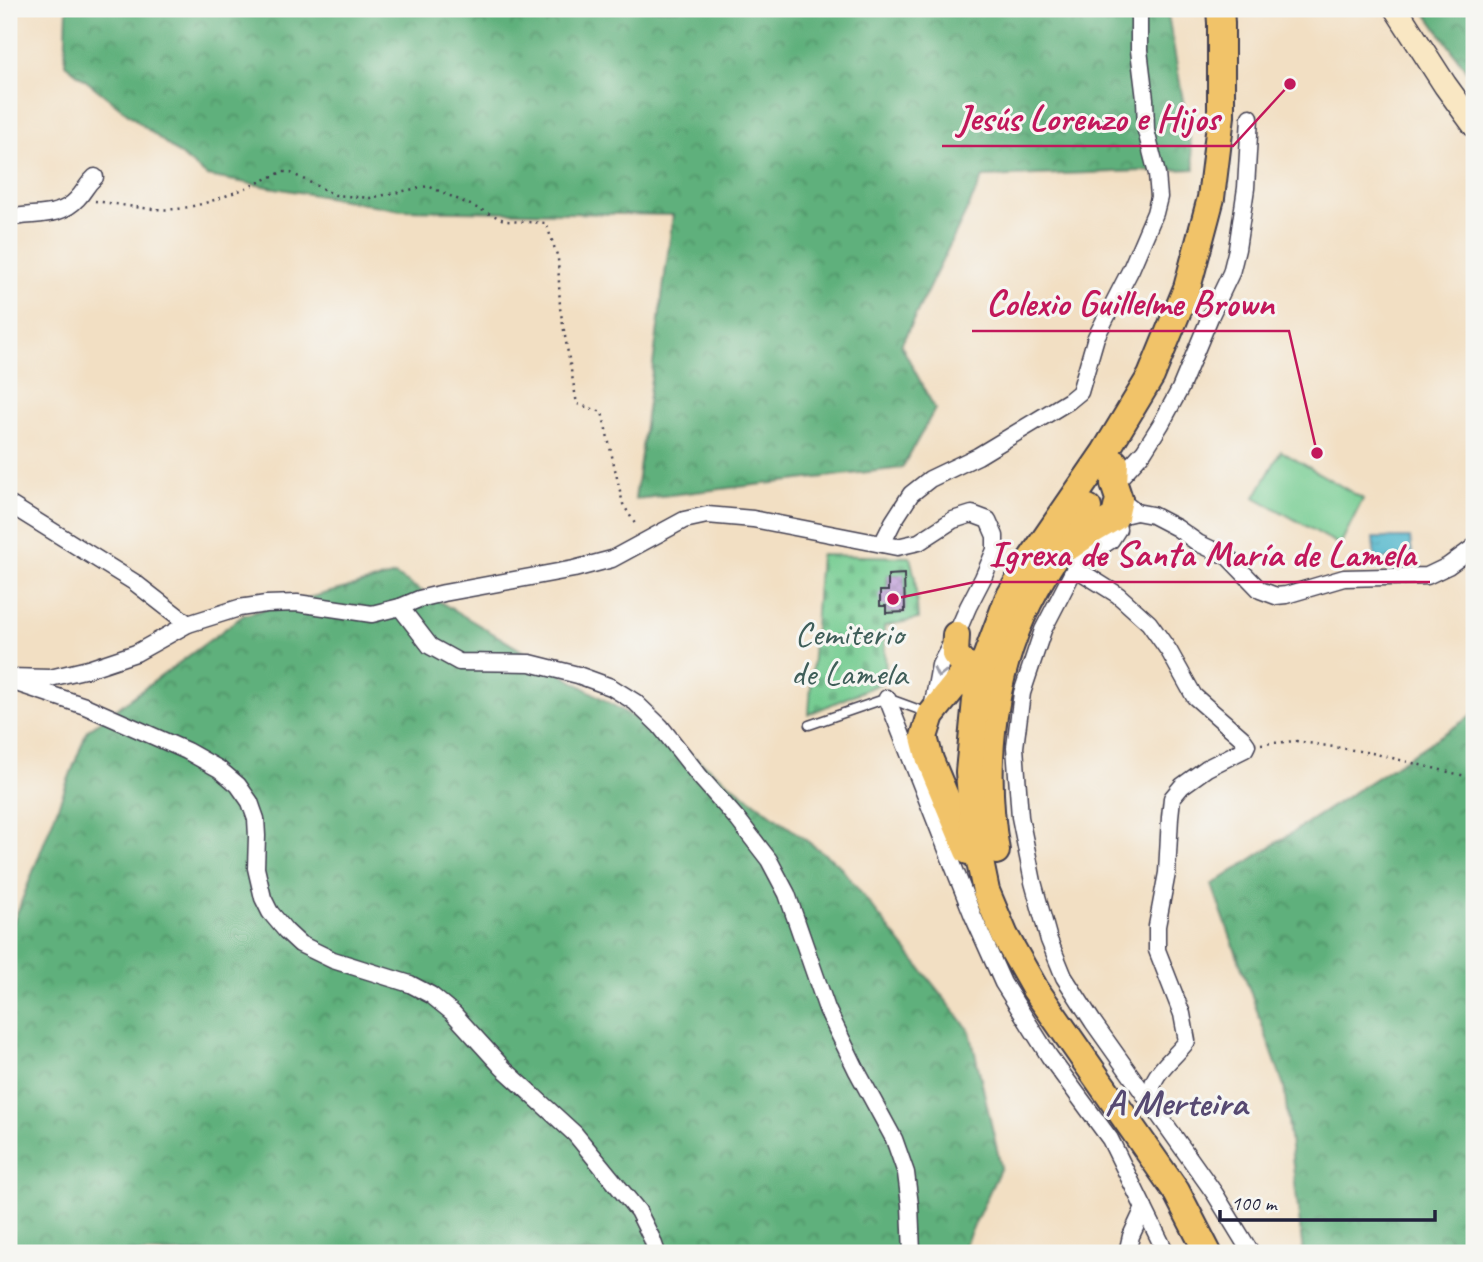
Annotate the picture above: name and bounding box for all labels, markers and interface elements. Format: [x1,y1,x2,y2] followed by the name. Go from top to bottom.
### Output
[942,88,1233,146] callout: Jesús Lorenzo e Hijos
[954,94,1223,141] text: Jesús Lorenzo e Hijos
[972,273,1289,331] callout: Colexio Guillelme Brown
[986,279,1275,326] text: Colexio Guillelme Brown
[975,524,1430,582] callout: Igrexa de Santa María de Lamela
[988,530,1418,577] text: Igrexa de Santa María de Lamela
[791,611,910,696] park label: Cemiterio de Lamela
[933,667,948,679] one-way arrow
[1105,1079,1251,1126] district label: A Merteira
[1220,1178,1436,1222] scale bar
[1231,1190,1278,1216] text: 100 m

